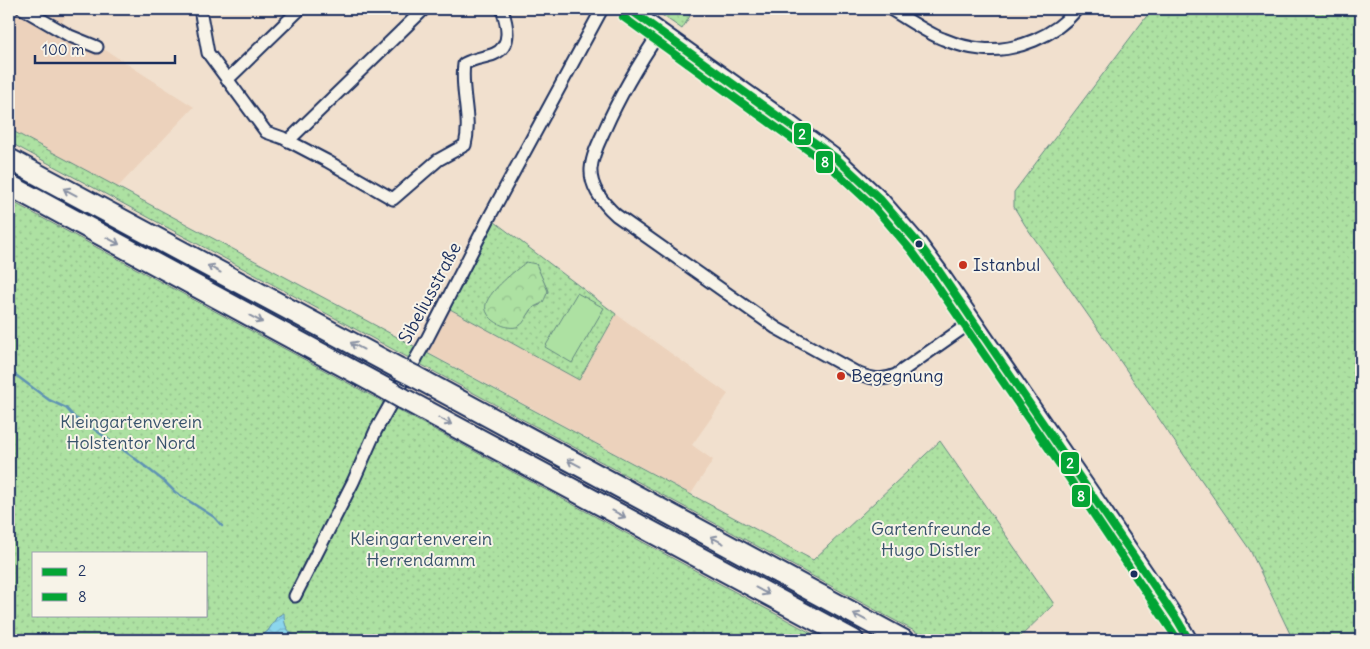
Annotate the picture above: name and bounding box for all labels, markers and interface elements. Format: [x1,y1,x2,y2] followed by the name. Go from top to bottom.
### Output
[35,32,175,64] scale bar
[42,40,84,59] text: 100 m
[793,122,812,146] line badge: 2
[798,125,806,143] text: 2
[815,150,834,174] line badge: 8
[821,153,829,171] text: 8
[63,187,78,197] one-way arrow
[106,237,120,247] one-way arrow
[393,238,466,347] street label: Sibeliusstraße
[914,239,924,249] unlabelled marker
[973,253,1040,276] place label: Istanbul
[957,259,969,271] marker: Istanbul
[207,263,221,273] one-way arrow
[249,314,263,324] one-way arrow
[350,340,364,350] one-way arrow
[851,364,944,387] place label: Begegnung
[835,370,847,382] marker: Begegnung
[60,410,202,454] park label: Kleingartenverein Holstentor Nord
[437,417,452,426] one-way arrow
[1060,451,1080,475] line badge: 2
[1066,454,1074,472] text: 2
[567,458,582,468] one-way arrow
[1071,484,1091,508] line badge: 8
[1077,487,1085,505] text: 8
[611,510,626,519] one-way arrow
[871,517,991,561] park label: Gartenfreunde Hugo Distler
[350,527,492,571] park label: Kleingartenverein Herrendamm
[710,535,725,545] one-way arrow
[32,552,208,616] legend
[78,561,86,580] text: 2
[1129,569,1139,579] unlabelled marker
[78,587,87,606] text: 8
[754,587,769,596] one-way arrow
[853,612,868,622] one-way arrow

